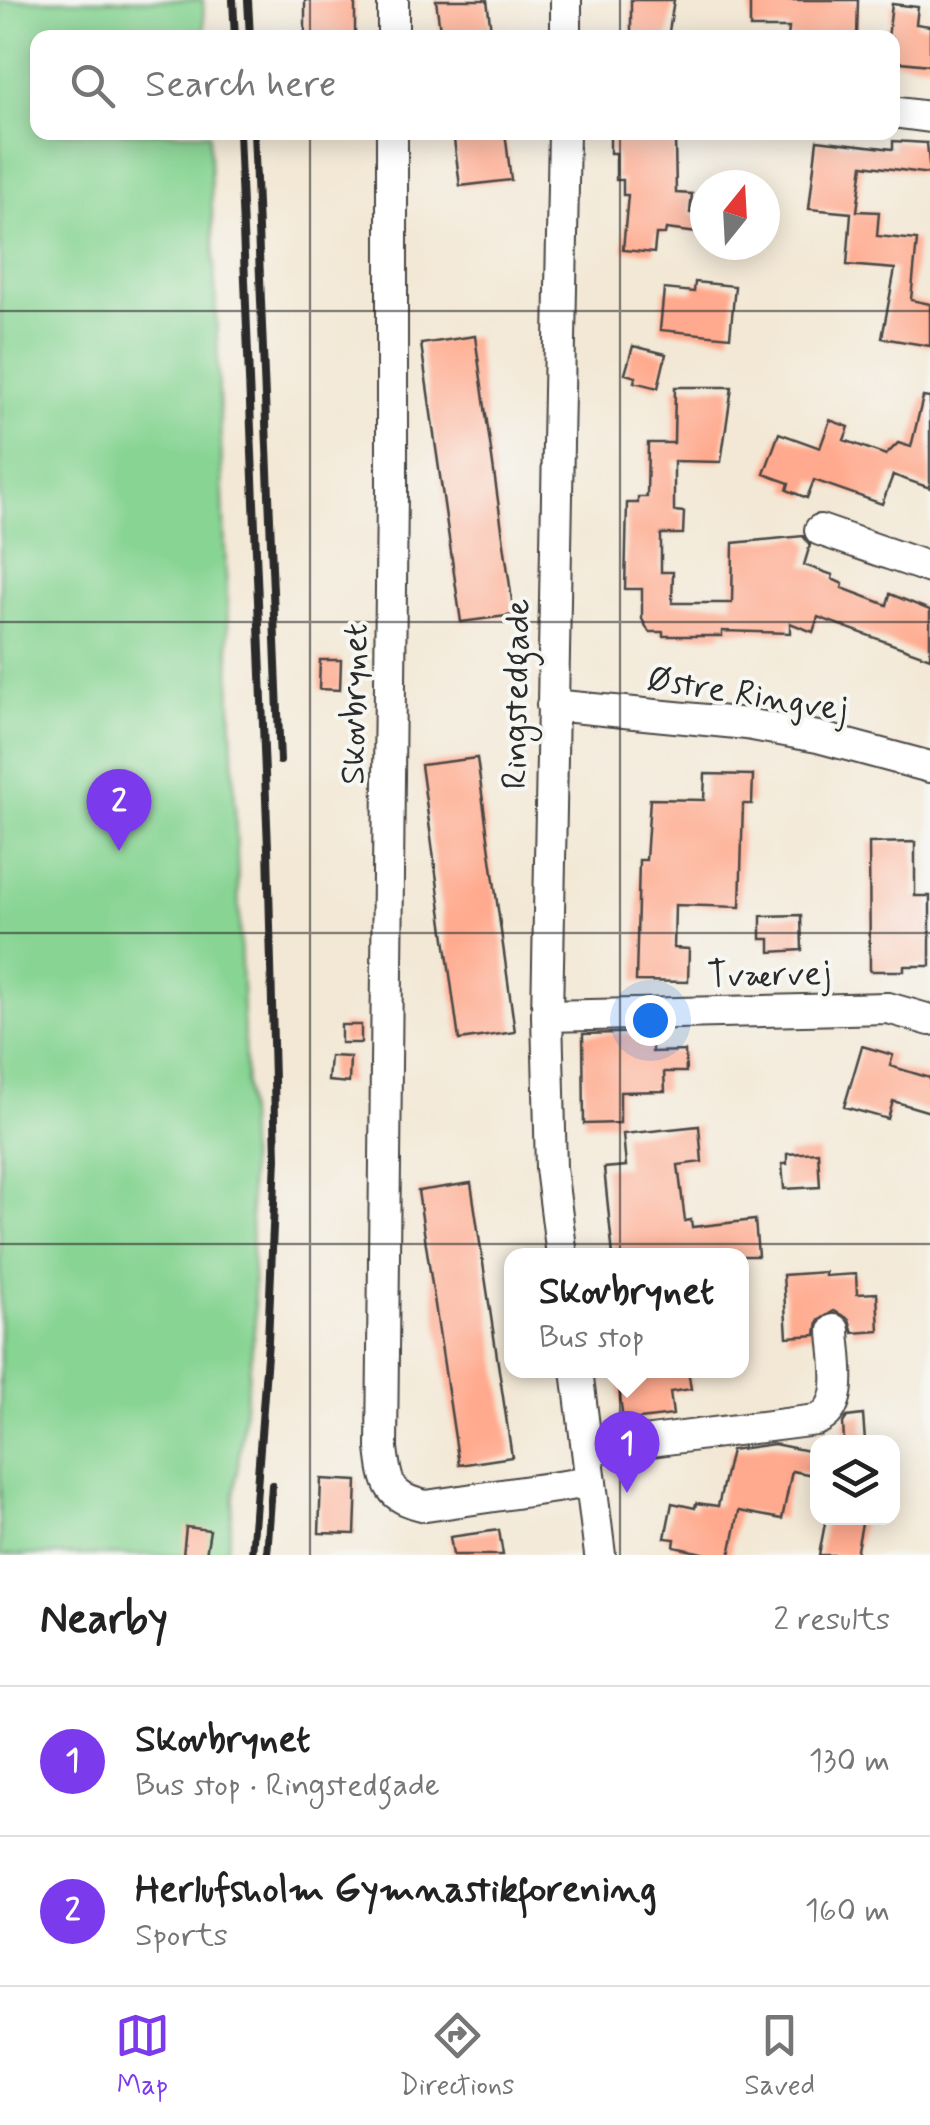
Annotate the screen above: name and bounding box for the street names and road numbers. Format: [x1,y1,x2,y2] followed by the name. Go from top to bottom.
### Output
[492,598,546,790] street label: Ringstedgade
[331,623,379,785] street label: Skovbrynet
[644,656,851,733] street label: Østre Ringvej
[707,951,832,999] street label: Tværvej

